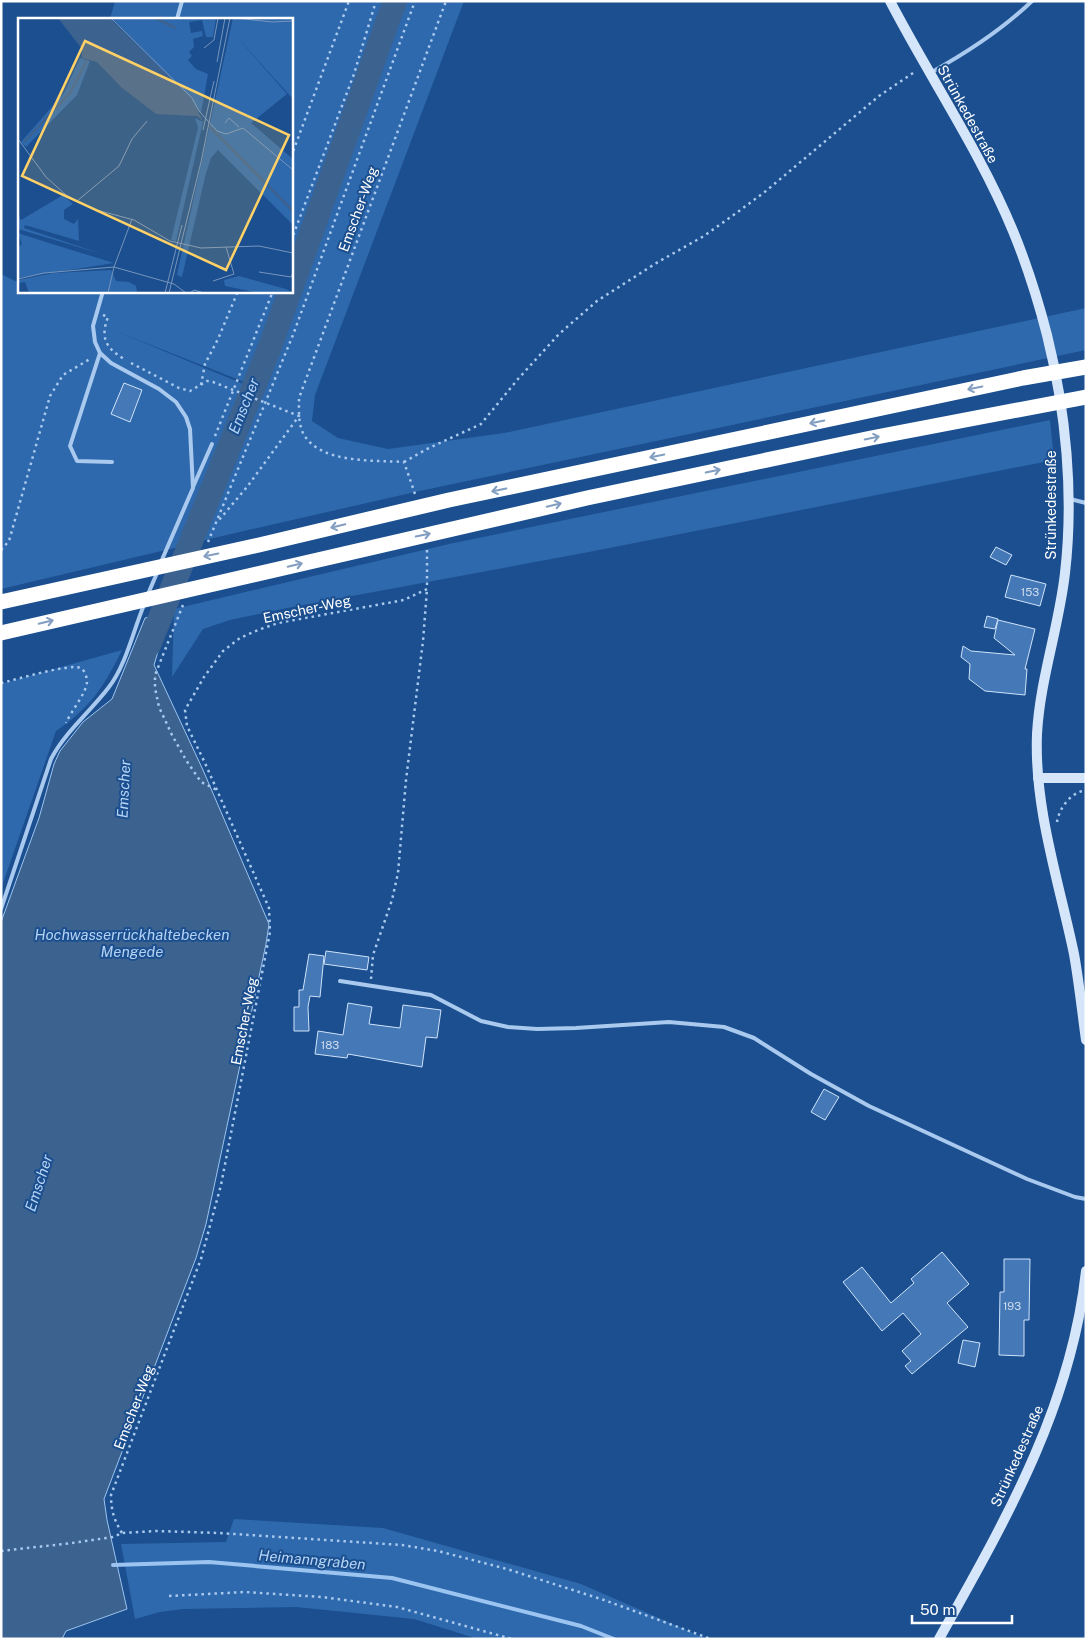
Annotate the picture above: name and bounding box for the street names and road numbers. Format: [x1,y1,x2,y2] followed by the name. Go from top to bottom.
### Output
[934,62,1002,166] street label: Strünkedestraße
[335,164,381,254] street label: Emscher-Weg
[1043,450,1059,560] street label: Strünkedestraße
[262,592,353,626] street label: Emscher-Weg
[228,975,260,1066] street label: Emscher-Weg
[111,1362,158,1452] street label: Emscher-Weg
[987,1403,1047,1509] street label: Strünkedestraße

